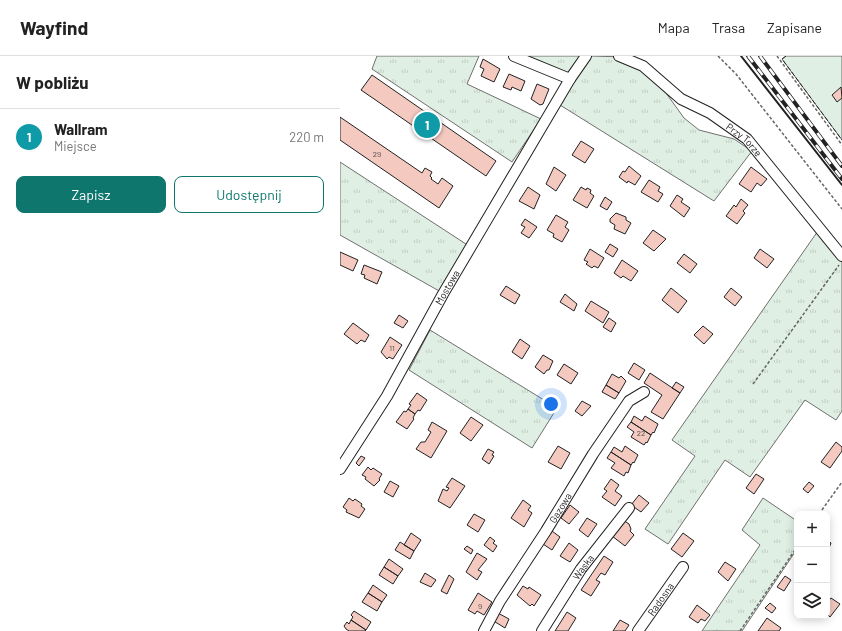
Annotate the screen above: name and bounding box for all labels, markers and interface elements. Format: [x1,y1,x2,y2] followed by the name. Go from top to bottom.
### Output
[20,16,88,39] text: Wayfind
[658,19,690,36] text: Mapa
[712,19,745,36] text: Trasa
[767,19,822,36] text: Zapisane
[16,72,89,92] text: W pobliżu
[414,110,440,140] pin: 1
[54,120,108,138] text: Wallram
[724,120,765,159] street label: Przy Torze
[27,129,31,145] text: 1
[289,129,324,145] text: 220 m
[54,138,97,154] text: Miejsce
[373,149,381,159] house number: 29
[16,176,166,213] button: Zapisz
[174,176,324,213] button: Udostępnij
[432,268,462,307] street label: Mostowa
[389,343,395,353] house number: 11
[541,394,561,414] your location
[637,428,645,438] house number: 22
[546,490,574,525] street label: Gazowa
[794,511,830,619] map controls
[794,511,830,547] button: +
[794,547,830,583] button: −
[570,552,596,582] street label: Wąska
[645,580,676,618] street label: Radosna
[794,583,830,619] button: layers
[478,601,482,611] house number: 9

